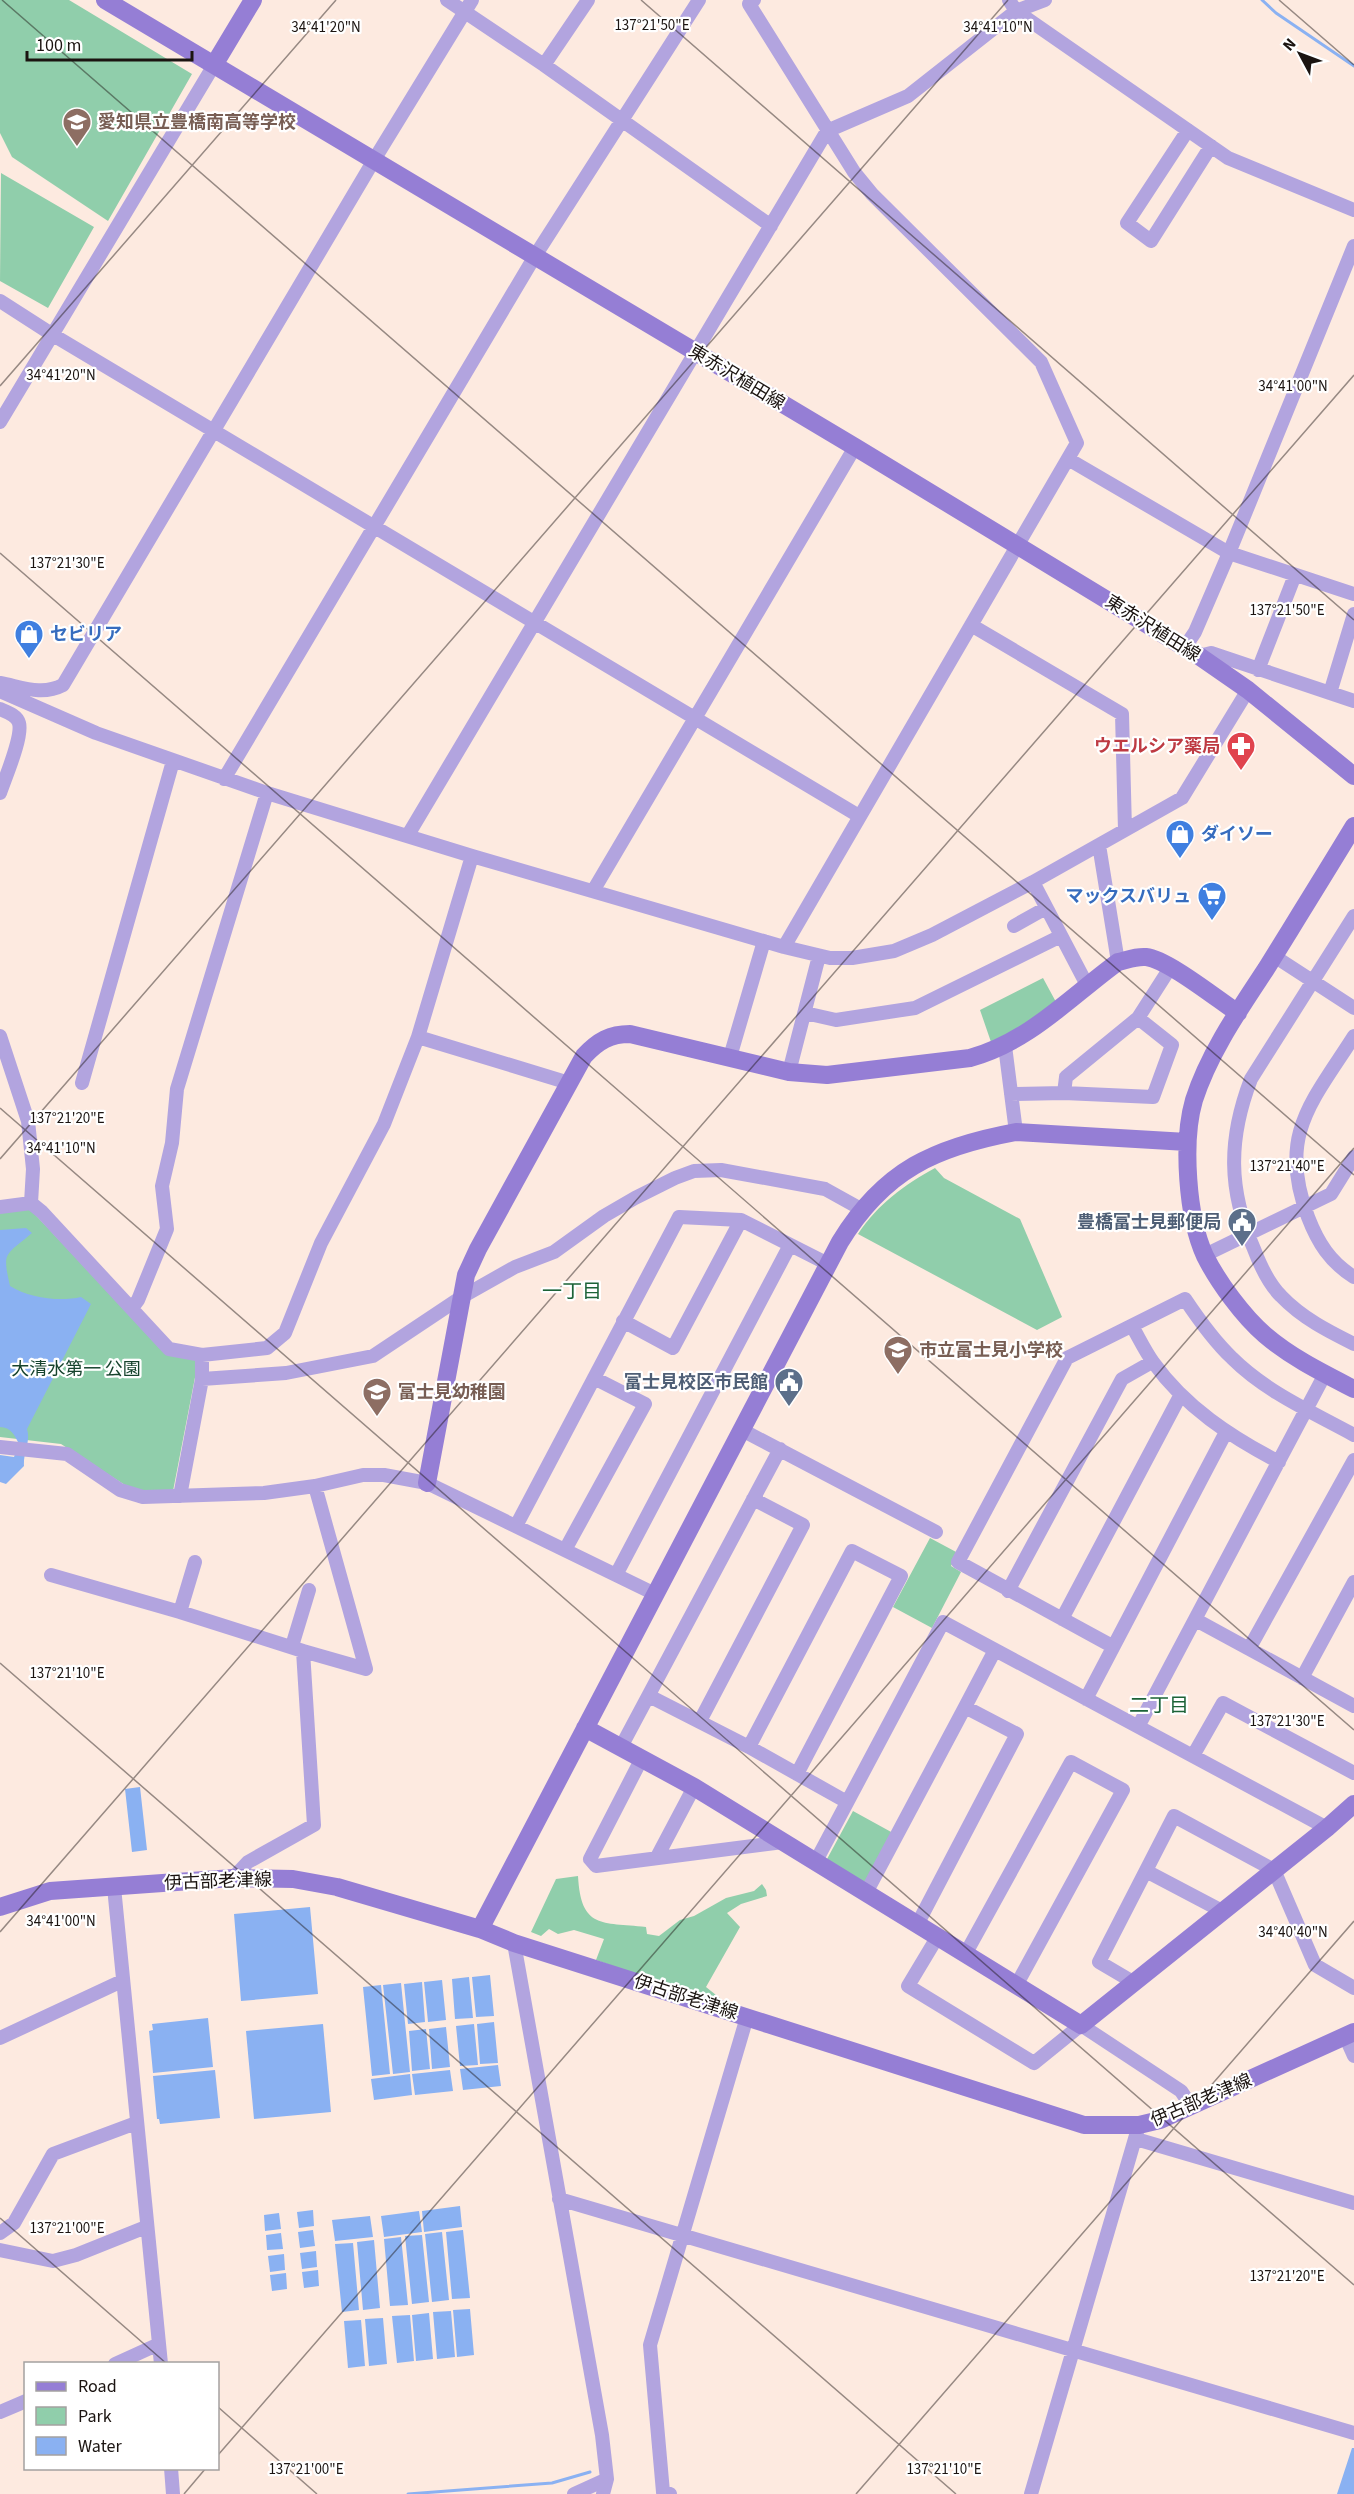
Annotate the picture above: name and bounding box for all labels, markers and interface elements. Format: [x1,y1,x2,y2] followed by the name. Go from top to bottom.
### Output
[614,15,690,36] text: 137°21'50"E
[291,17,361,38] text: 34°41'20"N
[963,17,1033,38] text: 34°41'10"N
[27,24,192,62] scale bar
[1270,24,1330,84] north arrow
[36,33,81,58] text: 100 m
[1278,34,1301,56] text: N
[61,106,93,148] school or university icon: 愛知県立豊橋南高等学校
[98,110,296,135] place label: 愛知県立豊橋南高等学校
[684,339,789,416] street label: 東赤沢植田線
[26,365,96,386] text: 34°41'20"N
[1258,376,1328,397] text: 34°41'00"N
[29,553,105,574] text: 137°21'30"E
[1100,589,1205,668] street label: 東赤沢植田線
[1249,600,1325,621] text: 137°21'50"E
[13,618,45,660] shop icon: セビリア
[50,622,122,647] place label: セビリア
[1225,730,1257,772] pharmacy icon: ウエルシア薬局
[1094,734,1220,759] place label: ウエルシア薬局
[1164,818,1196,860] shop icon: ダイソー
[1201,822,1273,847] place label: ダイソー
[1196,880,1228,922] supermarket icon: マックスバリュ
[1066,884,1191,909] place label: マックスバリュ
[29,1108,105,1129] text: 137°21'20"E
[26,1138,96,1159] text: 34°41'10"N
[1249,1156,1325,1177] text: 137°21'40"E
[1226,1206,1258,1248] public building icon: 豊橋富士見郵便局
[1077,1210,1221,1235] place label: 豊橋富士見郵便局
[542,1278,602,1306] district label: 一丁目
[882,1334,914,1376] school or university icon: 市立富士見小学校
[919,1338,1063,1363] place label: 市立富士見小学校
[11,1357,141,1382] park label: 大清水第一 公園
[773,1366,805,1408] public building icon: 富士見校区市民館
[624,1370,768,1395] place label: 富士見校区市民館
[361,1376,393,1418] school or university icon: 富士見幼稚園
[398,1380,506,1405] place label: 富士見幼稚園
[29,1663,105,1684] text: 137°21'10"E
[1129,1692,1189,1720] district label: 二丁目
[1249,1711,1325,1732] text: 137°21'30"E
[164,1867,272,1896] street label: 伊古部老津線
[26,1911,96,1932] text: 34°41'00"N
[1258,1922,1328,1943] text: 34°40'40"N
[631,1969,741,2026] street label: 伊古部老津線
[1147,2068,1256,2133] street label: 伊古部老津線
[29,2218,105,2239] text: 137°21'00"E
[1249,2266,1325,2287] text: 137°21'20"E
[24,2362,219,2470] legend
[78,2374,117,2399] text: Road
[78,2404,112,2429] text: Park
[78,2434,122,2459] text: Water
[268,2459,344,2480] text: 137°21'00"E
[906,2459,982,2480] text: 137°21'10"E

